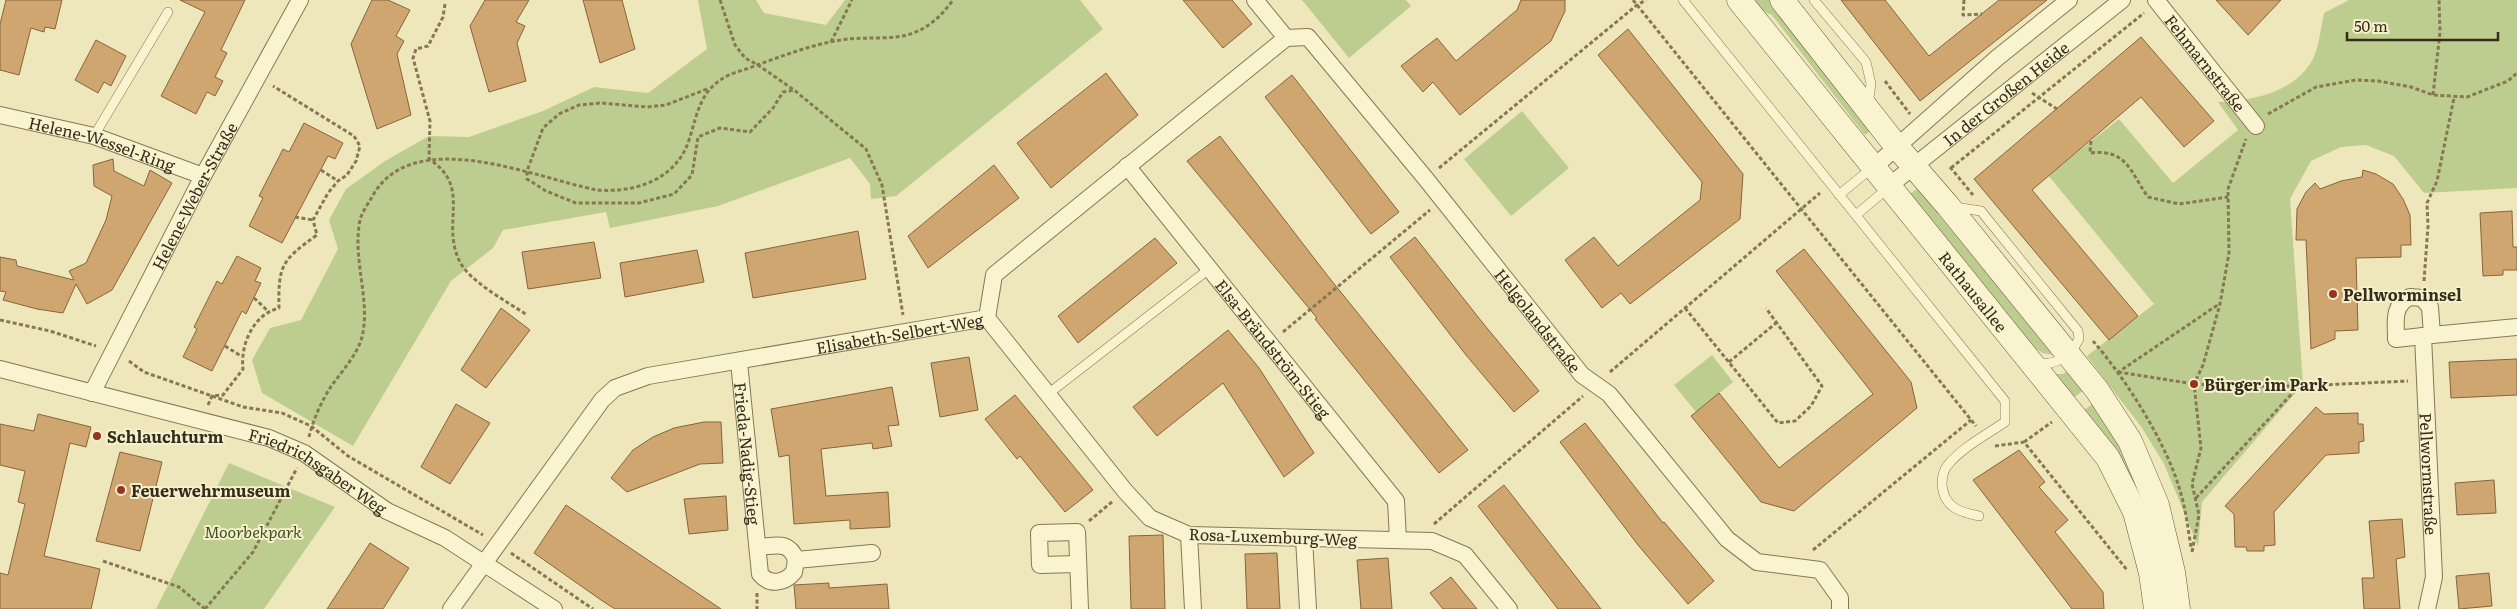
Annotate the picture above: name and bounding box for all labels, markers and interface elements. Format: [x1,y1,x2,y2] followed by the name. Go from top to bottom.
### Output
[2160,9,2252,116] street label: Fehmarnstraße
[2347,10,2498,42] scale bar
[2354,14,2388,37] text: 50 m
[1937,35,2074,151] street label: In der Großen Heide
[26,110,179,177] street label: Helene-Wessel-Ring
[145,117,243,274] street label: Helene-Weber-Straße
[1934,246,2014,337] street label: Rathausallee
[1489,263,1587,377] street label: Helgolandstraße
[1210,274,1337,423] street label: Elsa-Brändström-Stieg
[2343,282,2462,306] place label: Pellworminsel
[2327,288,2339,300] marker: Pellworminsel
[814,307,985,359] street label: Elisabeth-Selbert-Weg
[2204,372,2328,396] place label: Bürger im Park
[2188,378,2200,390] marker: Bürger im Park
[729,381,767,526] street label: Frieda-Nadig-Stieg
[2415,412,2444,536] street label: Pellwormstraße
[246,421,392,520] street label: Friedrichsgaber Weg
[107,424,223,448] place label: Schlauchturm
[91,430,103,442] marker: Schlauchturm
[131,478,290,502] place label: Feuerwehrmuseum
[115,484,127,496] marker: Feuerwehrmuseum
[204,519,302,543] park label: Moorbekpark
[1188,521,1358,551] street label: Rosa-Luxemburg-Weg

